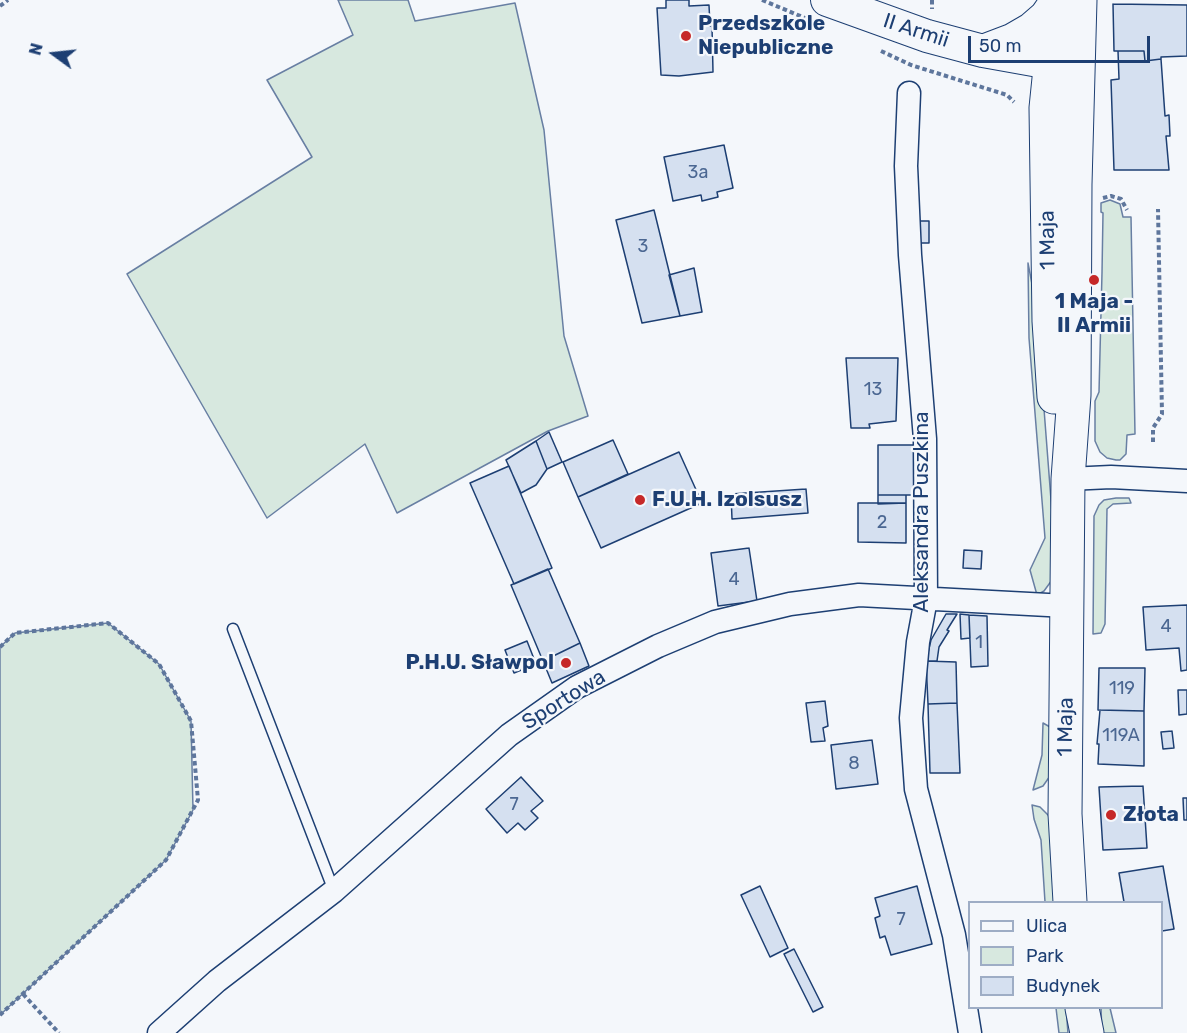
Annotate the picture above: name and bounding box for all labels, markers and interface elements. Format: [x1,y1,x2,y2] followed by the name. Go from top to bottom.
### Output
[880,9,952,53] street label: II Armii
[698,11,834,61] place label: Przedszkole Niepubliczne
[24,24,84,84] north arrow
[971,24,1152,62] scale bar
[679,29,693,43] marker: Przedszkole Niepubliczne
[979,35,1022,57] text: 50 m
[25,41,47,57] text: N
[688,162,708,184] house number: 3a
[1035,210,1061,270] street label: 1 Maja
[638,236,648,258] house number: 3
[1087,273,1101,287] marker: 1 Maja - II Armii
[1055,289,1133,339] place label: 1 Maja - II Armii
[864,379,882,401] house number: 13
[909,411,935,613] street label: Aleksandra Puszkina
[652,487,802,513] place label: F.U.H. Izolsusz
[633,493,647,507] marker: F.U.H. Izolsusz
[877,512,887,534] house number: 2
[728,569,740,591] house number: 4
[1160,616,1172,638] house number: 4
[975,632,983,654] house number: 1
[406,650,554,676] place label: P.H.U. Sławpol
[559,656,573,670] marker: P.H.U. Sławpol
[518,664,610,736] street label: Sportowa
[1109,678,1135,700] house number: 119
[1053,697,1079,757] street label: 1 Maja
[1102,725,1140,747] house number: 119A
[848,753,860,775] house number: 8
[509,794,519,816] house number: 7
[1123,802,1179,828] place label: Złota
[1104,808,1118,822] marker: Złota
[968,901,1163,1009] legend
[896,909,906,931] house number: 7
[1026,915,1067,937] text: Ulica
[1026,945,1063,967] text: Park
[1026,975,1100,997] text: Budynek

